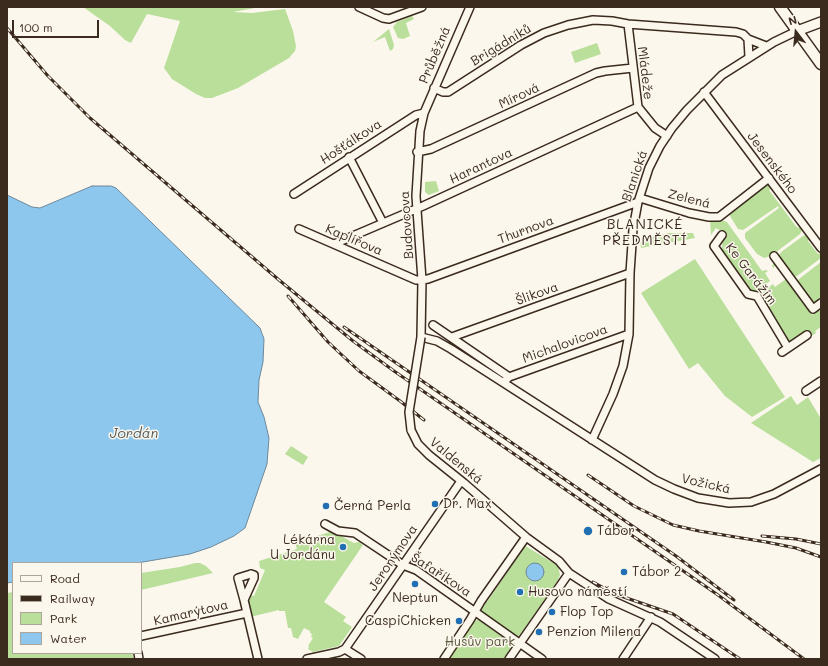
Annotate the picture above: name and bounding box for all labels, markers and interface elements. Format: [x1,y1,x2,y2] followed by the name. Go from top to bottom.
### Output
[14,12,101,38] scale bar
[776,12,816,52] north arrow
[786,12,799,28] text: N
[19,19,53,35] text: 100 m
[468,21,534,69] street label: Brigádníků
[416,24,454,86] street label: Průběžná
[634,46,656,100] street label: Mládeže
[496,80,542,112] street label: Mírová
[317,116,385,168] street label: Hošťálkova
[744,129,800,197] street label: Jesenského
[447,145,515,187] street label: Harantova
[619,148,651,204] street label: Blanická
[666,186,712,212] street label: Zelená
[397,190,417,260] street label: Budovcova
[496,213,556,247] street label: Thurnova
[602,217,688,250] district label: BLANICKÉ PŘEDMĚSTÍ
[323,221,385,259] street label: Kaplířova
[722,240,780,308] street label: Ke Garážím
[514,279,560,309] street label: Šlikova
[520,321,610,367] street label: Michalovicova
[110,426,158,442] water label: Jordán
[426,434,486,488] street label: Valdenská
[680,471,732,497] street label: Vožická
[443,496,492,512] place label: Dr. Max
[334,498,411,514] place label: Černá Perla
[430,499,440,509] marker: Dr. Max
[321,501,331,511] marker: Černá Perla
[365,522,421,594] street label: Jeronýmova
[597,523,635,539] place label: Tábor
[582,525,594,537] marker: Tábor
[270,532,335,563] place label: Lékárna U Jordánu
[338,542,348,552] marker: Lékárna U Jordánu
[408,550,474,600] street label: Šafaříkova
[12,562,142,654] legend
[632,564,681,580] place label: Tábor 2
[619,567,629,577] marker: Tábor 2
[50,570,80,586] text: Road
[410,579,420,589] marker: Neptun
[528,584,627,600] place label: Husovo náměstí
[515,587,525,597] marker: Husovo náměstí
[50,590,95,606] text: Railway
[392,590,438,606] place label: Neptun
[152,597,230,629] street label: Kamarýtova
[560,604,613,620] place label: Flop Top
[547,607,557,617] marker: Flop Top
[50,610,77,626] text: Park
[365,613,451,629] place label: CaspiChicken
[454,616,464,626] marker: CaspiChicken
[547,624,641,640] place label: Penzion Milena
[534,627,544,637] marker: Penzion Milena
[50,630,87,646] text: Water
[445,634,515,650] park label: Husův park

